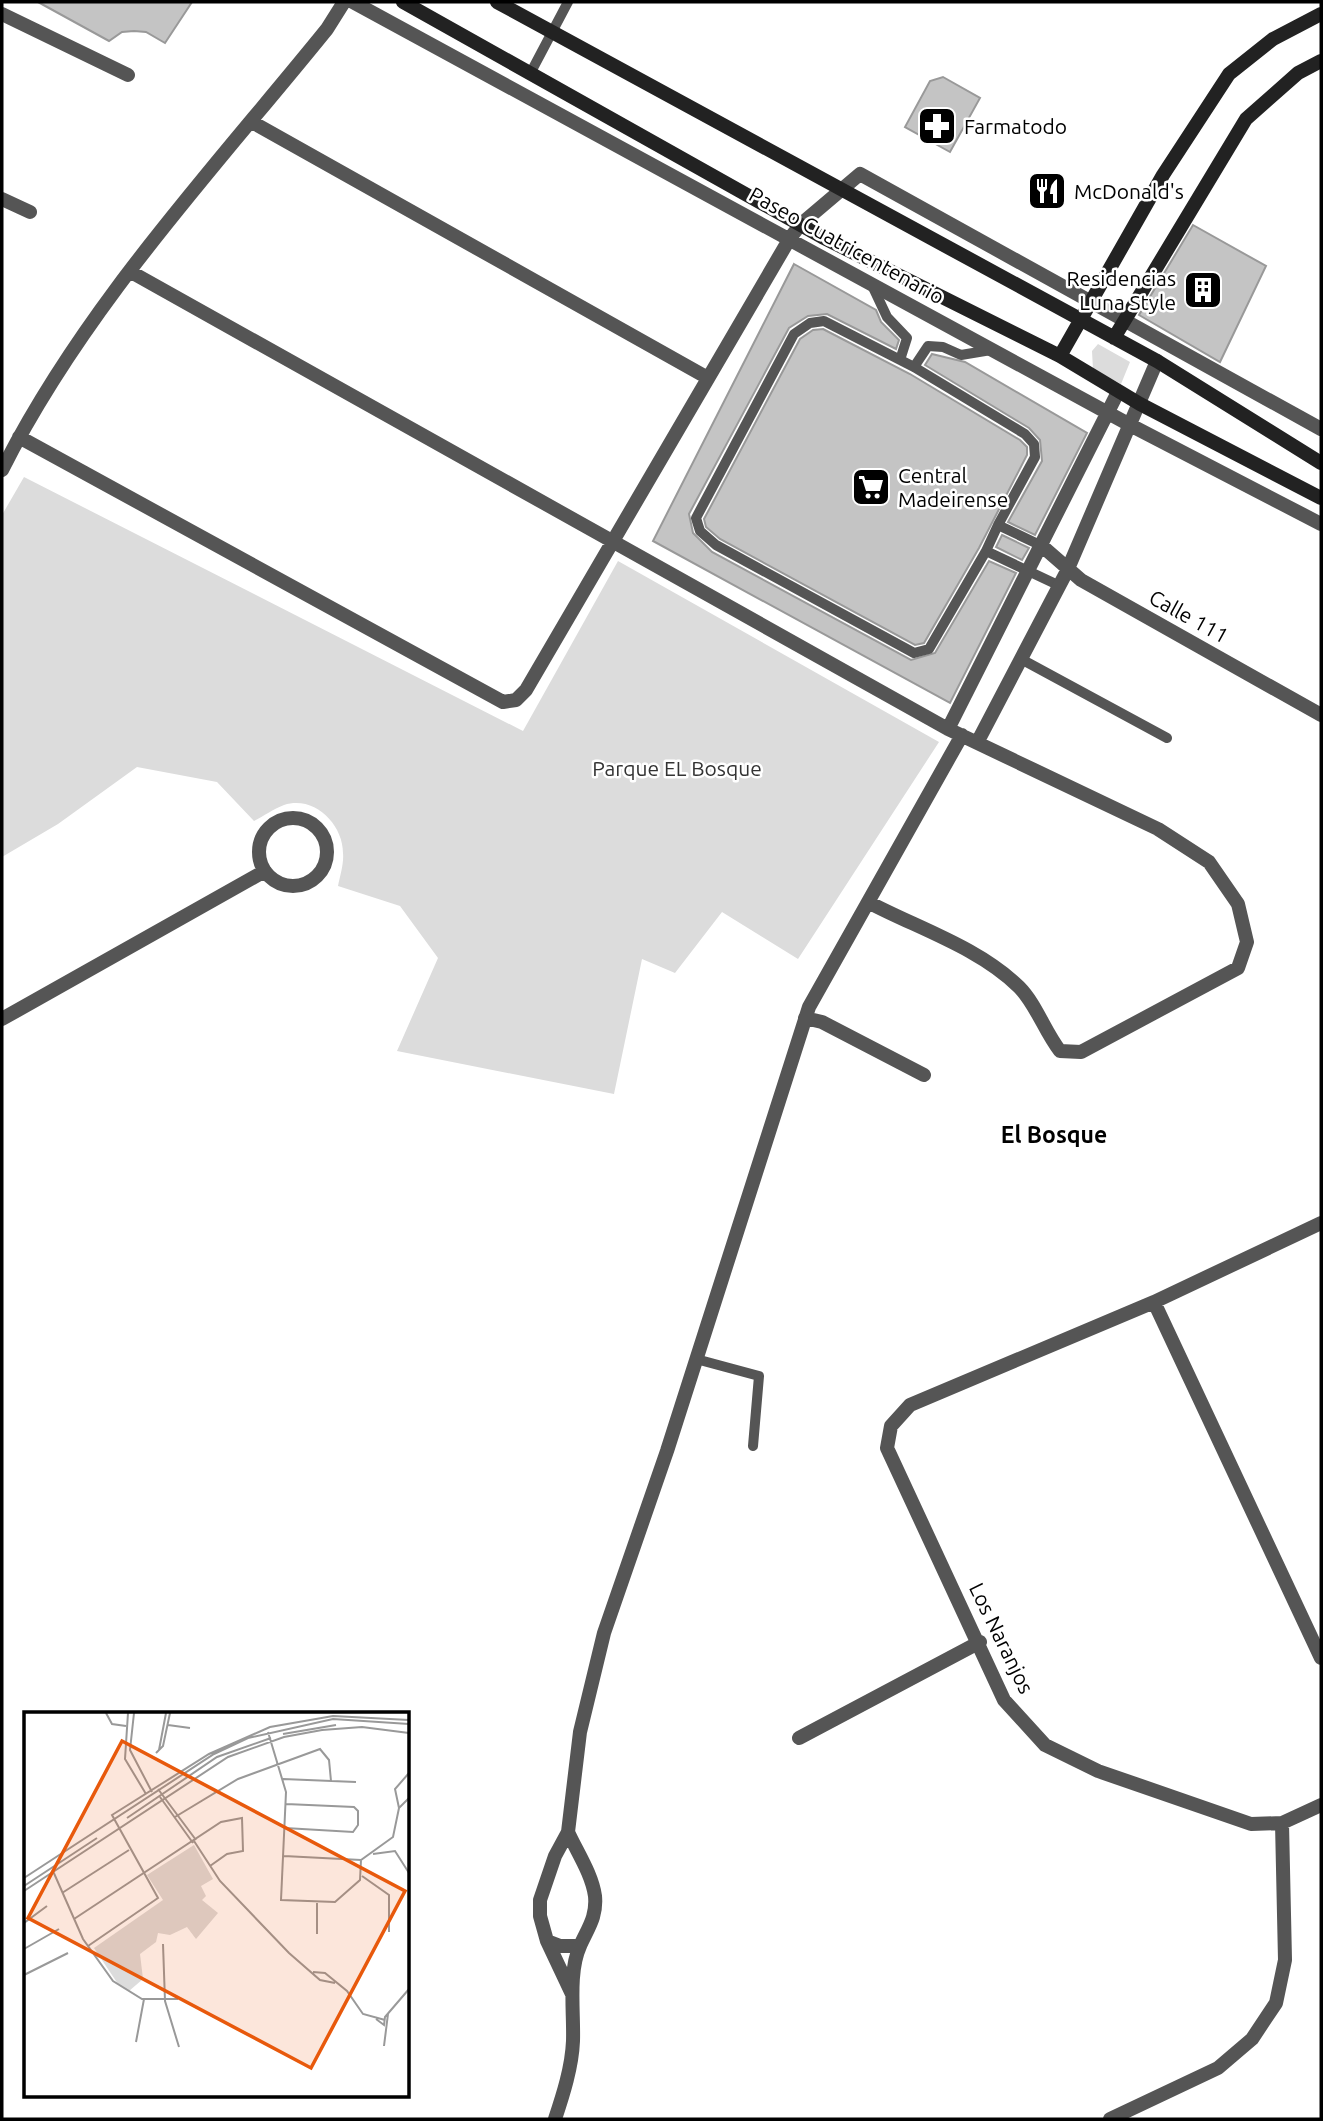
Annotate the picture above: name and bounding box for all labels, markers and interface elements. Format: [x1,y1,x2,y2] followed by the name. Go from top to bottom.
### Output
[916,105,958,147] pharmacy icon: Farmatodo
[964,114,1067,138] place label: Farmatodo
[1026,170,1068,212] restaurant icon: McDonald's
[1074,179,1184,203] place label: McDonald's
[745,181,949,309] street label: Paseo Cuatricentenario
[1067,266,1176,314] place label: Residencias Luna Style
[1182,269,1224,311] building icon: Residencias Luna Style
[898,463,1008,511] place label: Central Madeirense
[850,466,892,508] supermarket icon: Central Madeirense
[1145,585,1233,647] street label: Calle 111
[592,756,762,780] park label: Parque EL Bosque
[1001,1122,1107,1147] district label: El Bosque
[965,1579,1039,1697] street label: Los Naranjos
[24,1712,410,2096] inset map

